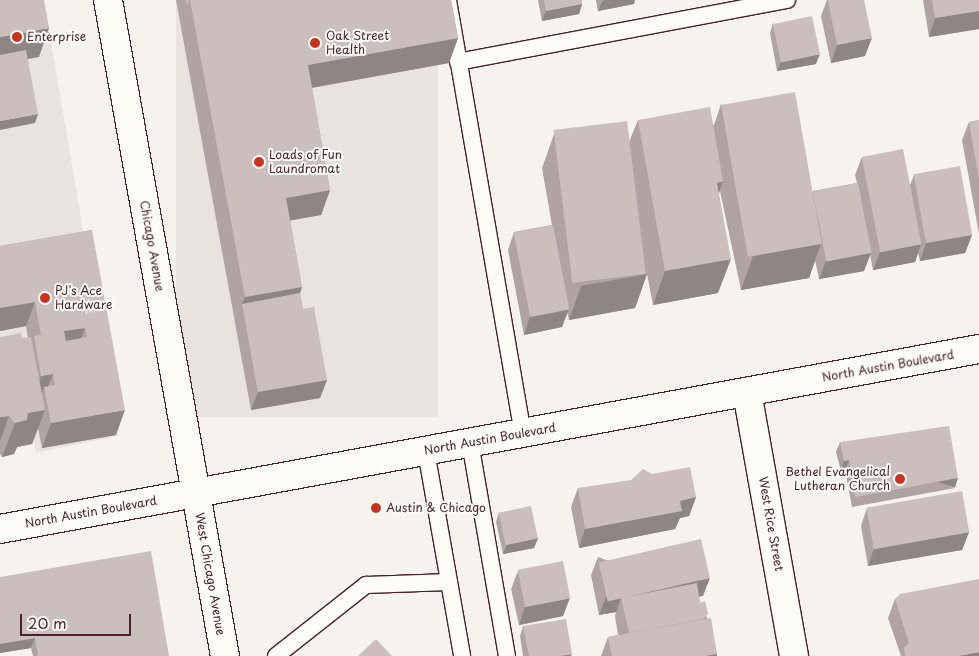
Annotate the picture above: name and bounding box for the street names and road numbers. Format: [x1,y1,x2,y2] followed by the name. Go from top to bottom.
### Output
[137,200,167,292] street label: Chicago Avenue
[820,347,956,385] street label: North Austin Boulevard
[422,420,558,458] street label: North Austin Boulevard
[756,476,786,572] street label: West Rice Street
[23,493,159,531] street label: North Austin Boulevard
[192,512,228,636] street label: West Chicago Avenue

